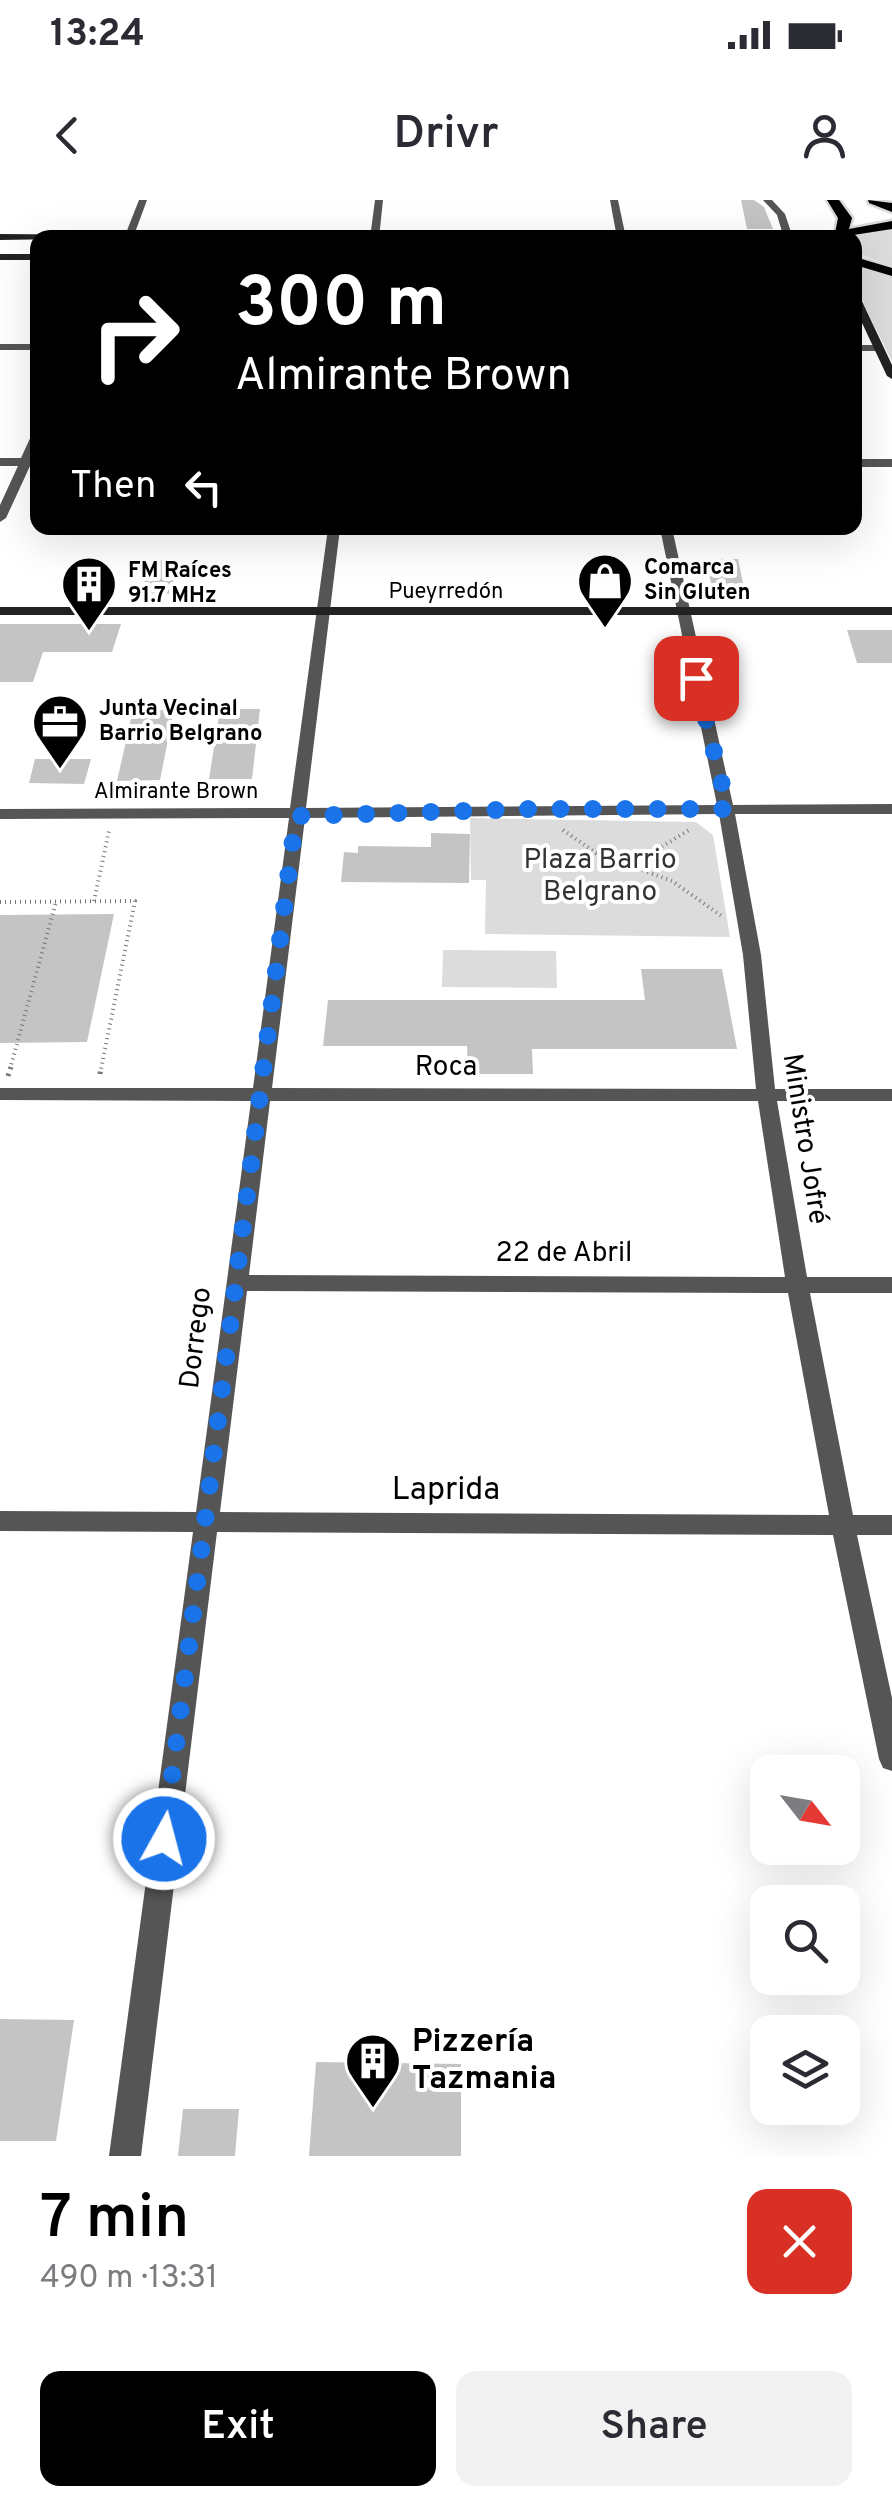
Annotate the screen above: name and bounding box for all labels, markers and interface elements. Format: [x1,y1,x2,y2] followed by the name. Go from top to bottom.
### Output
[50,11,145,60] text: 13:24
[393,107,499,164] text: Drivr
[40,108,95,163] icon: back
[797,108,852,163] icon: person
[235,262,447,351] text: 300 m
[70,270,200,400] icon: right
[235,349,572,406] text: Almirante Brown
[176,460,231,515] icon: left
[70,463,156,512] text: Then
[575,551,635,630] shop icon: Comarca Sin Gluten
[59,554,119,633] building icon: FM Raíces 91.7 MHz
[644,555,751,607] place label: Comarca Sin Gluten
[128,558,232,610] place label: FM Raíces 91.7 MHz
[389,579,503,606] street label: Pueyrredón
[654,636,739,721] pin
[669,651,724,706] icon: arrive
[30,692,90,771] office icon: Junta Vecinal Barrio Belgrano
[99,696,262,748] place label: Junta Vecinal Barrio Belgrano
[94,779,258,806] street label: Almirante Brown
[523,843,677,911] park label: Plaza Barrio Belgrano
[415,1050,477,1086] street label: Roca
[773,1051,835,1227] street label: Ministro Jofré
[496,1236,632,1272] street label: 22 de Abril
[173,1285,221,1391] street label: Dorrego
[392,1471,500,1511] street label: Laprida
[750,1755,860,1865] north arrow
[750,1755,860,2125] map controls
[112,1787,216,1891] position arrow
[750,1885,860,1995] button: search
[750,2015,860,2125] button: layers
[412,2023,556,2100] place label: Pizzería Tazmania
[343,2031,403,2110] building icon: Pizzería Tazmania
[40,2183,189,2259] text: 7 min
[747,2189,852,2294] button: close
[40,2259,218,2299] text: 490 m · 13:31
[40,2371,436,2486] button: Exit
[456,2371,852,2486] button: Share

